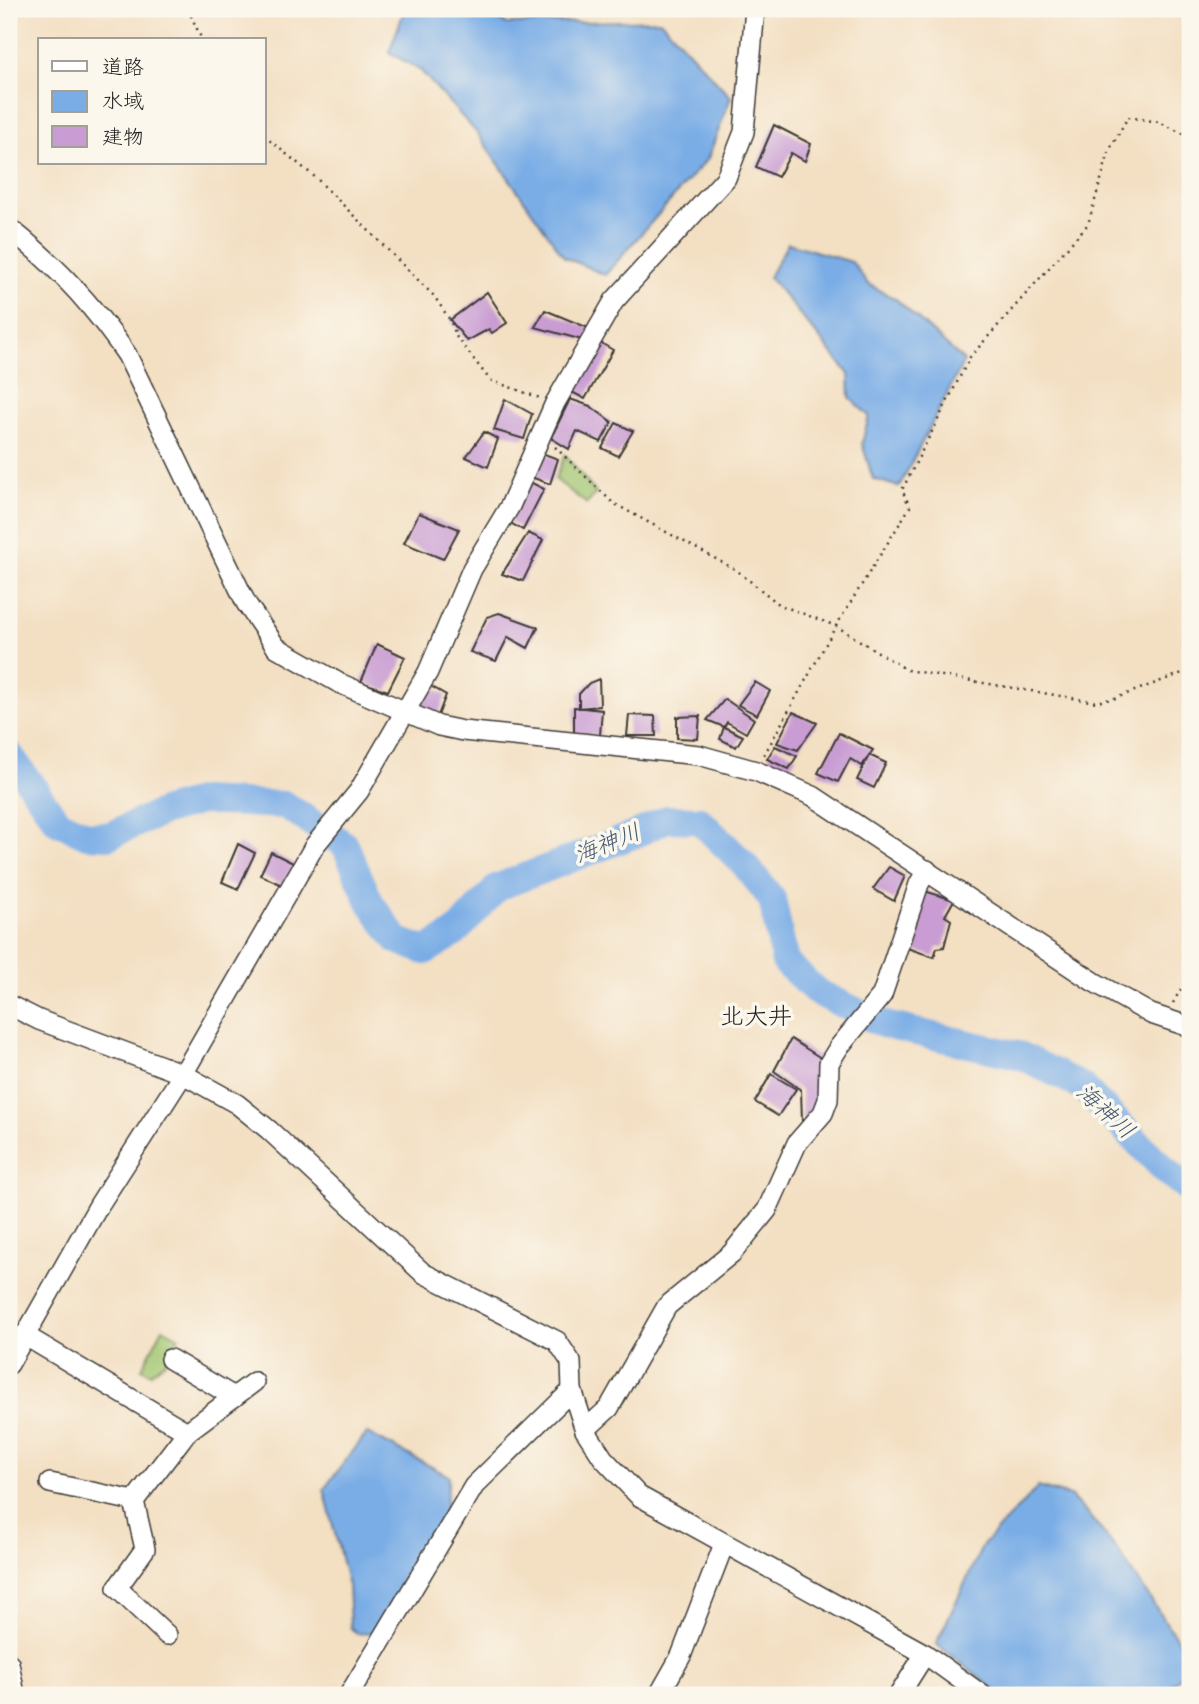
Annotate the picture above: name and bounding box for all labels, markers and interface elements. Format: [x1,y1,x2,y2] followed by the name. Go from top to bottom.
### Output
[38,38,266,164] legend
[102,57,144,83] text: 道路
[102,91,144,117] text: 水域
[102,127,144,153] text: 建物
[571,820,645,872] water label: 海神川
[720,1004,792,1034] district label: 北大井
[1069,1080,1139,1147] water label: 海神川

